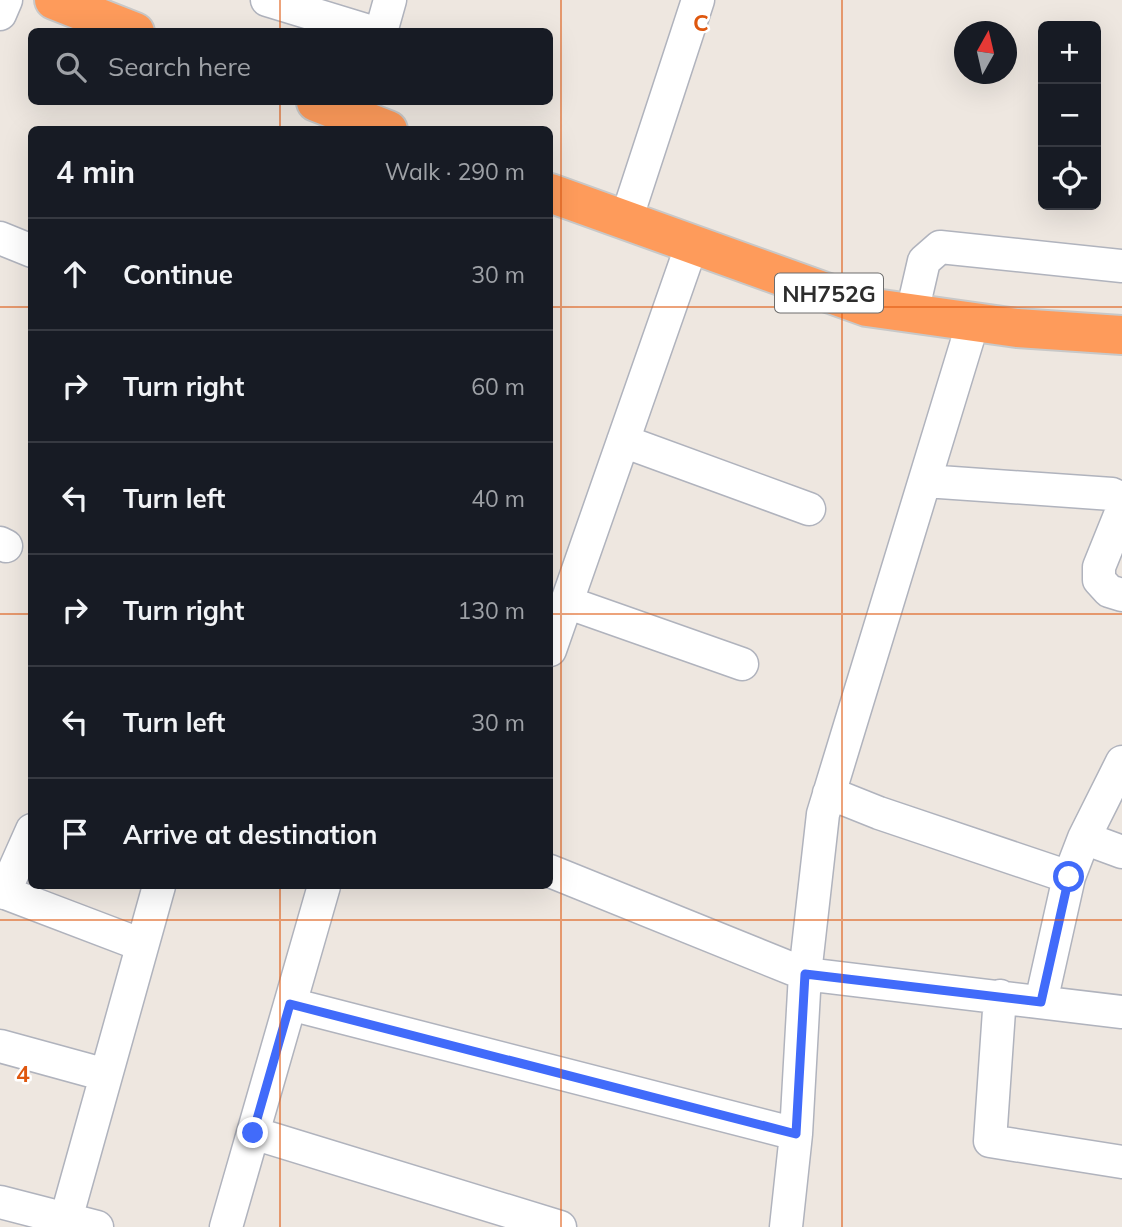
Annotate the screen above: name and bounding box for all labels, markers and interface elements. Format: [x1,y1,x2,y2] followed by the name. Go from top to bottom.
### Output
[693,8,709,37] text: C
[954,21,1017,84] north arrow
[1038,21,1101,210] map controls
[1038,21,1101,84] button: +
[28,28,553,105] search box
[52,48,90,86] icon: search
[108,50,251,83] text: Search here
[1038,84,1101,147] button: −
[1038,147,1101,210] button: locate
[56,153,135,191] text: 4 min
[385,157,525,186] text: Walk · 290 m
[56,255,94,293] icon: ahead
[123,258,233,291] text: Continue
[471,260,525,289] text: 30 m
[775,274,883,312] road number: NH752G
[56,367,94,405] icon: right
[123,370,244,403] text: Turn right
[471,372,525,401] text: 60 m
[56,479,94,517] icon: left
[123,482,225,515] text: Turn left
[471,484,525,513] text: 40 m
[56,591,94,629] icon: right
[123,594,244,627] text: Turn right
[457,596,525,625] text: 130 m
[56,703,94,741] icon: left
[123,706,225,739] text: Turn left
[471,708,525,737] text: 30 m
[56,815,94,853] icon: arrive
[123,818,378,851] text: Arrive at destination
[1053,861,1084,892] route start
[16,1059,30,1088] text: 4
[237,1117,268,1148] route end

